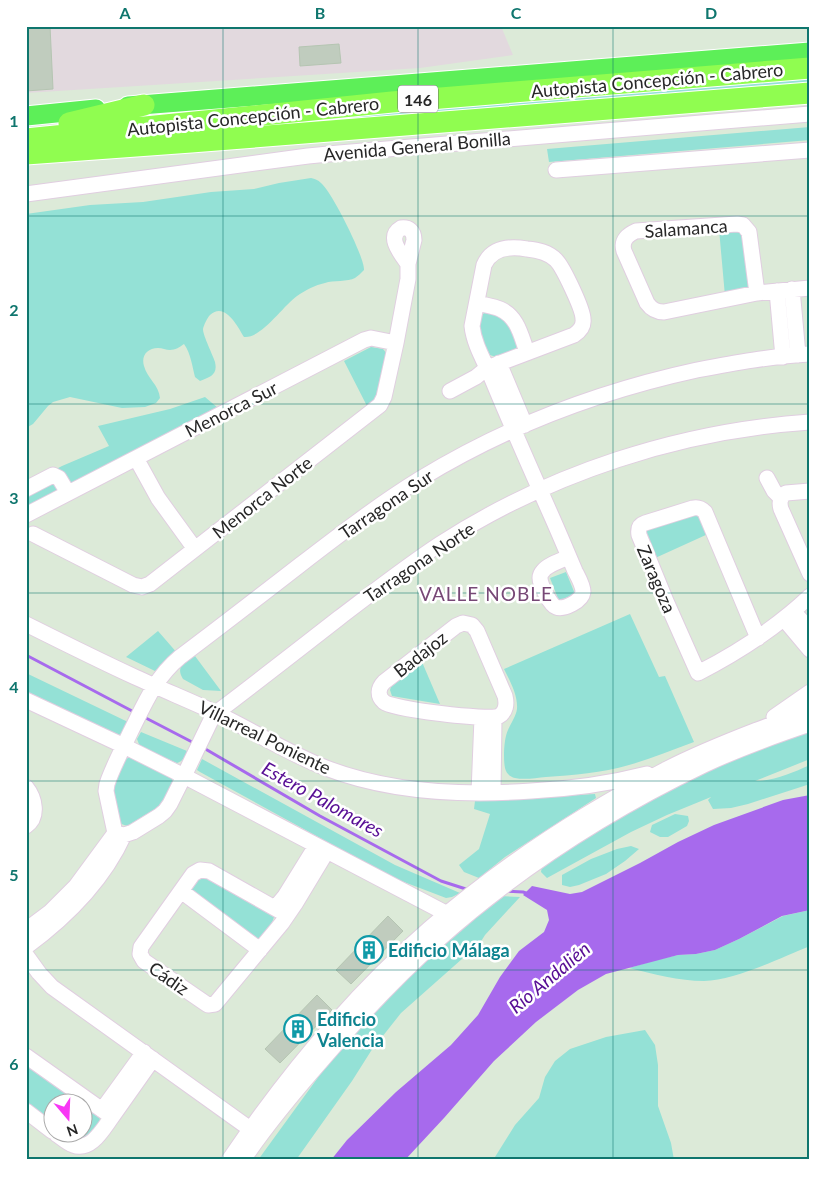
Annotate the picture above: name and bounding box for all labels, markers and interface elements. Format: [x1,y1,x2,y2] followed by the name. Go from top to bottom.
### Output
[118,3,131,22] text: A
[315,3,325,22] text: B
[511,3,522,22] text: C
[705,3,717,22] text: D
[530,58,784,102] street label: Autopista Concepción - Cabrero
[398,86,438,112] road number: 146
[126,92,380,140] street label: Autopista Concepción - Cabrero
[9,111,19,130] text: 1
[322,127,512,165] street label: Avenida General Bonilla
[644,214,728,242] street label: Salamanca
[9,300,19,319] text: 2
[181,376,281,442] street label: Menorca Sur
[208,451,316,543] street label: Menorca Norte
[335,464,438,543] street label: Tarragona Sur
[9,488,19,507] text: 3
[360,517,478,607] street label: Tarragona Norte
[633,542,681,616] street label: Zaragoza
[419,582,553,605] district label: VALLE NOBLE
[389,626,451,682] street label: Badajoz
[9,677,19,696] text: 4
[195,695,335,779] street label: Villarreal Poniente
[258,756,388,842] water label: Estero Palomares
[9,865,19,884] text: 5
[354,935,384,965] building icon: Edificio Málaga
[504,936,594,1018] water label: Río Andalién
[388,939,510,961] place label: Edificio Málaga
[145,957,193,999] street label: Cádiz
[316,1008,384,1051] place label: Edificio Valencia
[283,1014,313,1044] building icon: Edificio Valencia
[9,1054,19,1073] text: 6
[42,1094,92,1144] north arrow
[65,1121,80,1141] text: N

